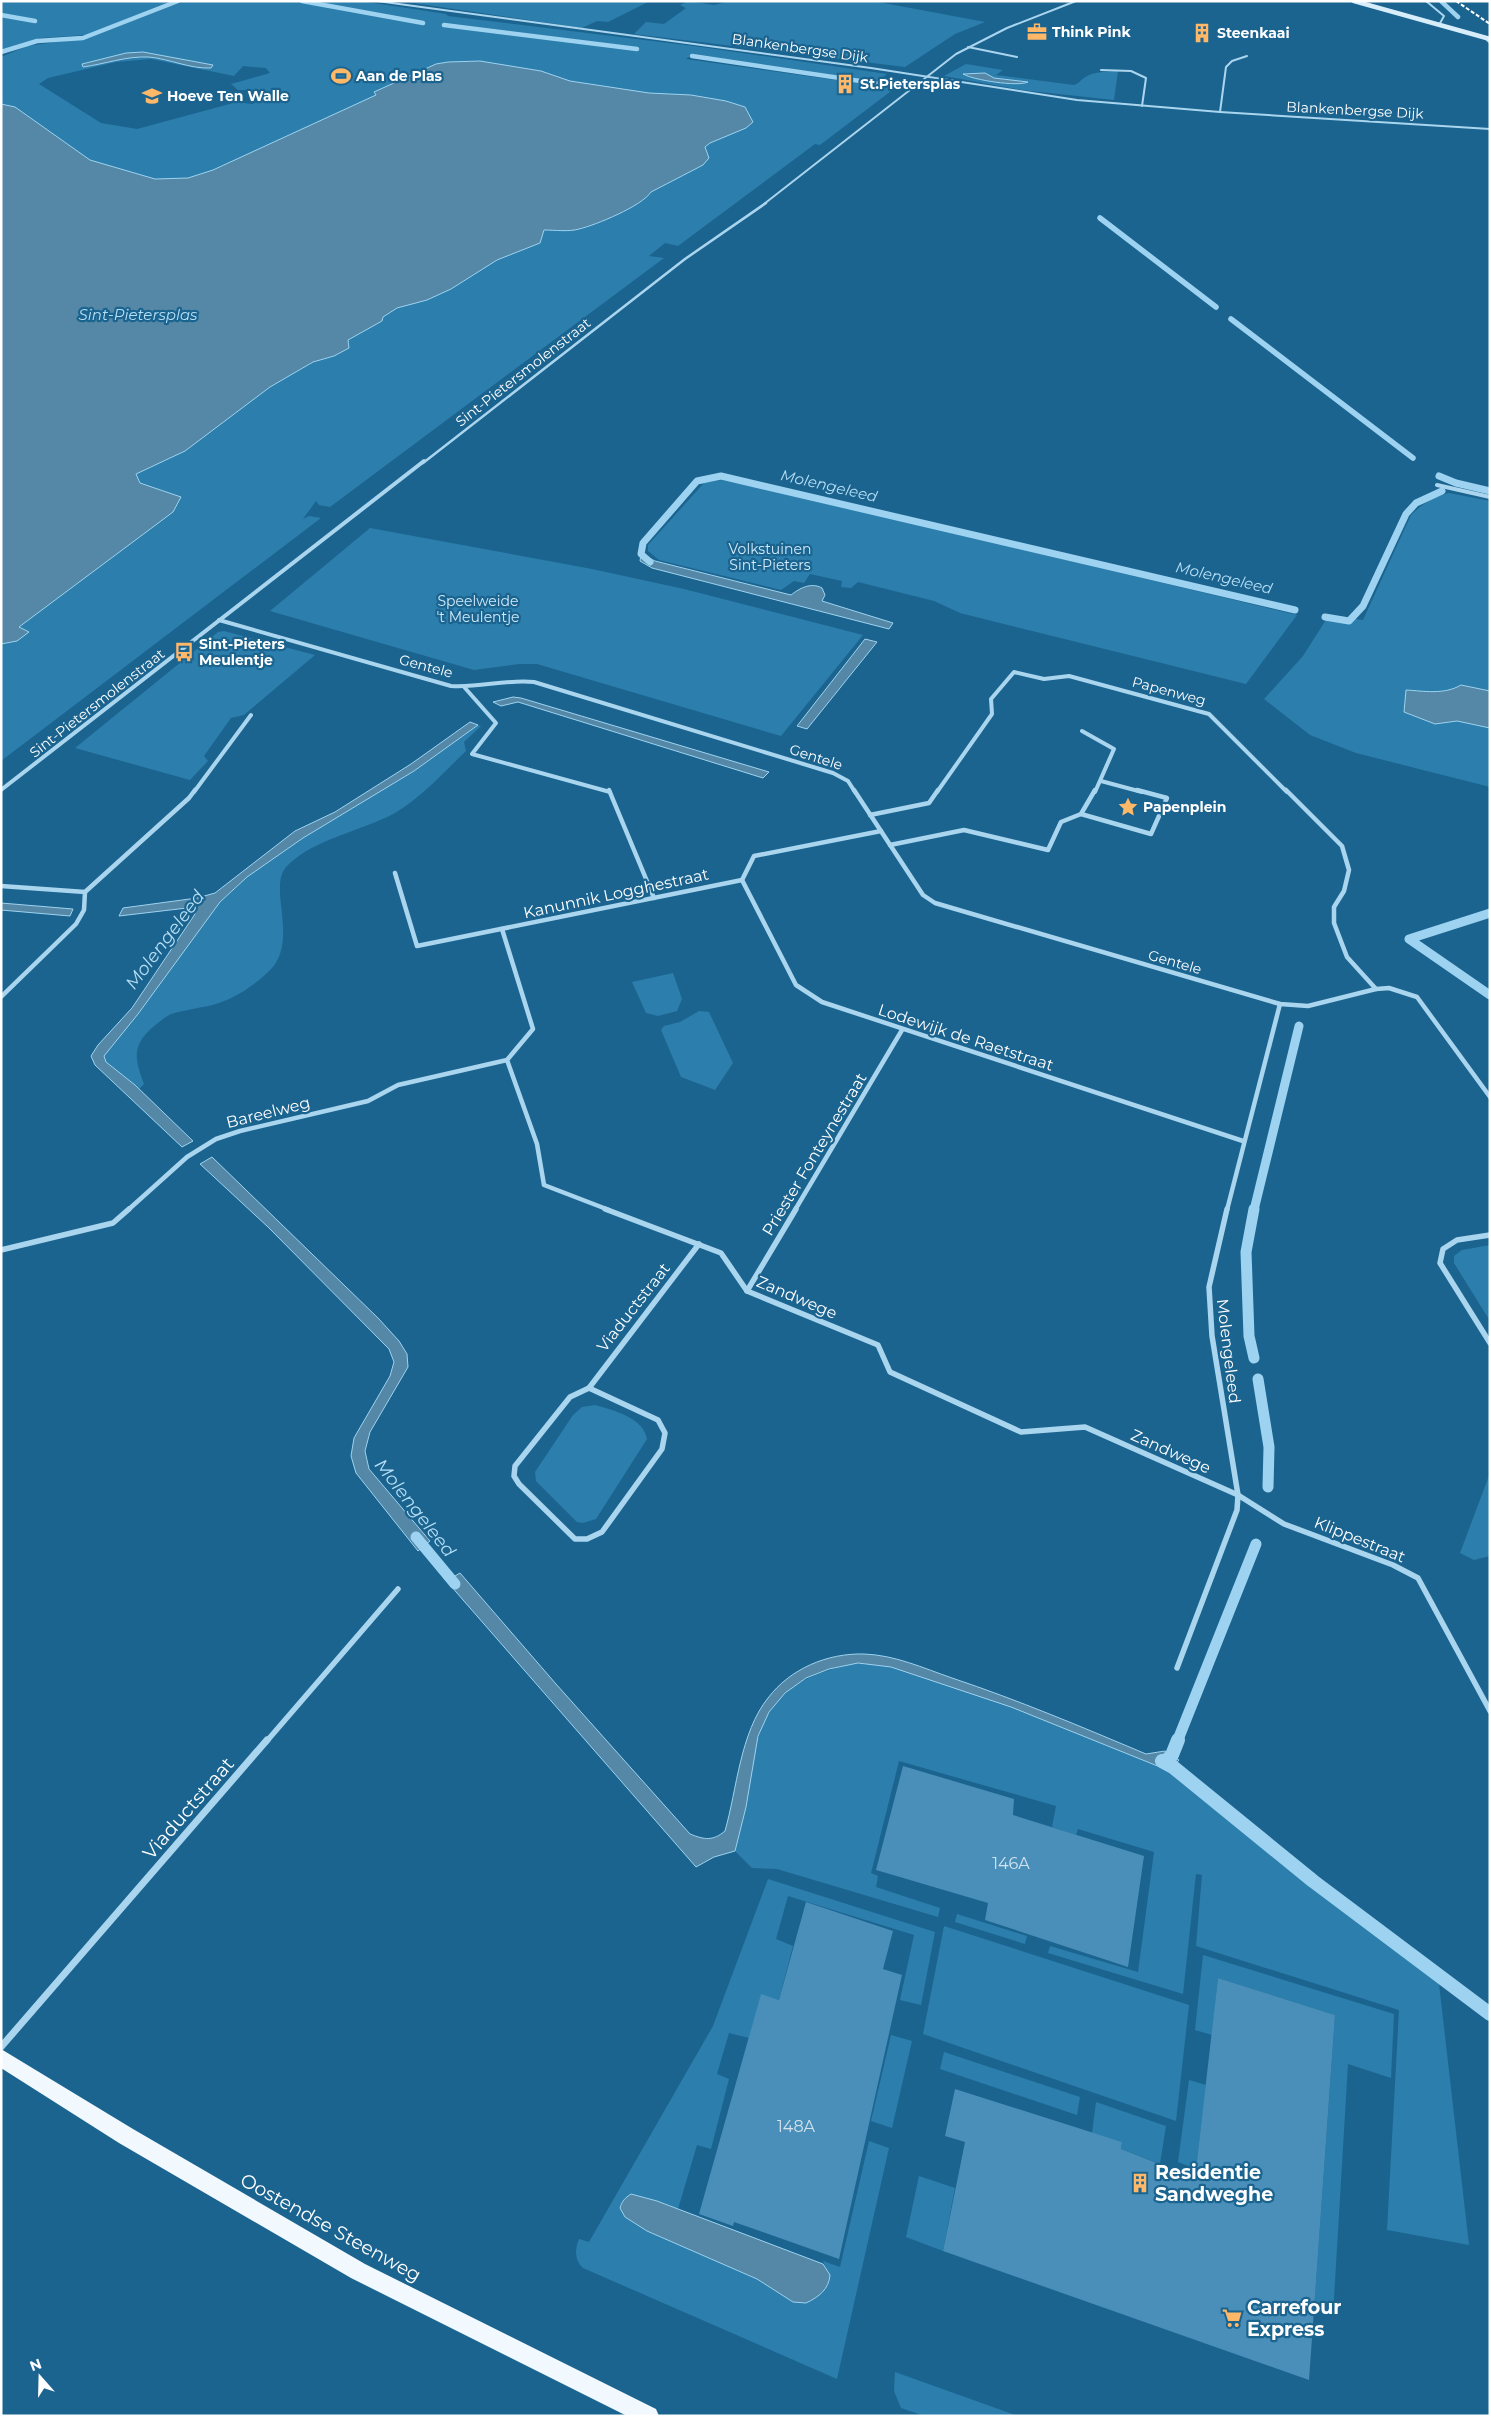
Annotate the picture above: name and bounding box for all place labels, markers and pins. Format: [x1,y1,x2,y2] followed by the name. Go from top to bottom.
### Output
[1026,21,1048,43] office icon: Think Pink
[1191,22,1213,44] building icon: Steenkaai
[1052,23,1131,41] place label: Think Pink
[1217,24,1290,42] place label: Steenkaai
[330,65,352,87] sports icon: Aan de Plas
[355,67,443,85] place label: Aan de Plas
[834,73,856,95] building icon: St.Pietersplas
[860,75,961,93] place label: St.Pietersplas
[141,85,163,107] school or university icon: Hoeve Ten Walle
[167,87,289,105] place label: Hoeve Ten Walle
[199,635,285,669] place label: Sint-Pieters Meulentje
[173,641,195,663] bus stop icon: Sint-Pieters Meulentje
[1117,796,1139,818] place icon: Papenplein
[1143,798,1226,816] place label: Papenplein
[1155,2161,1273,2206] place label: Residentie Sandweghe
[1129,2172,1151,2194] building icon: Residentie Sandweghe
[1247,2296,1341,2341] place label: Carrefour Express
[1221,2307,1243,2329] supermarket icon: Carrefour Express

